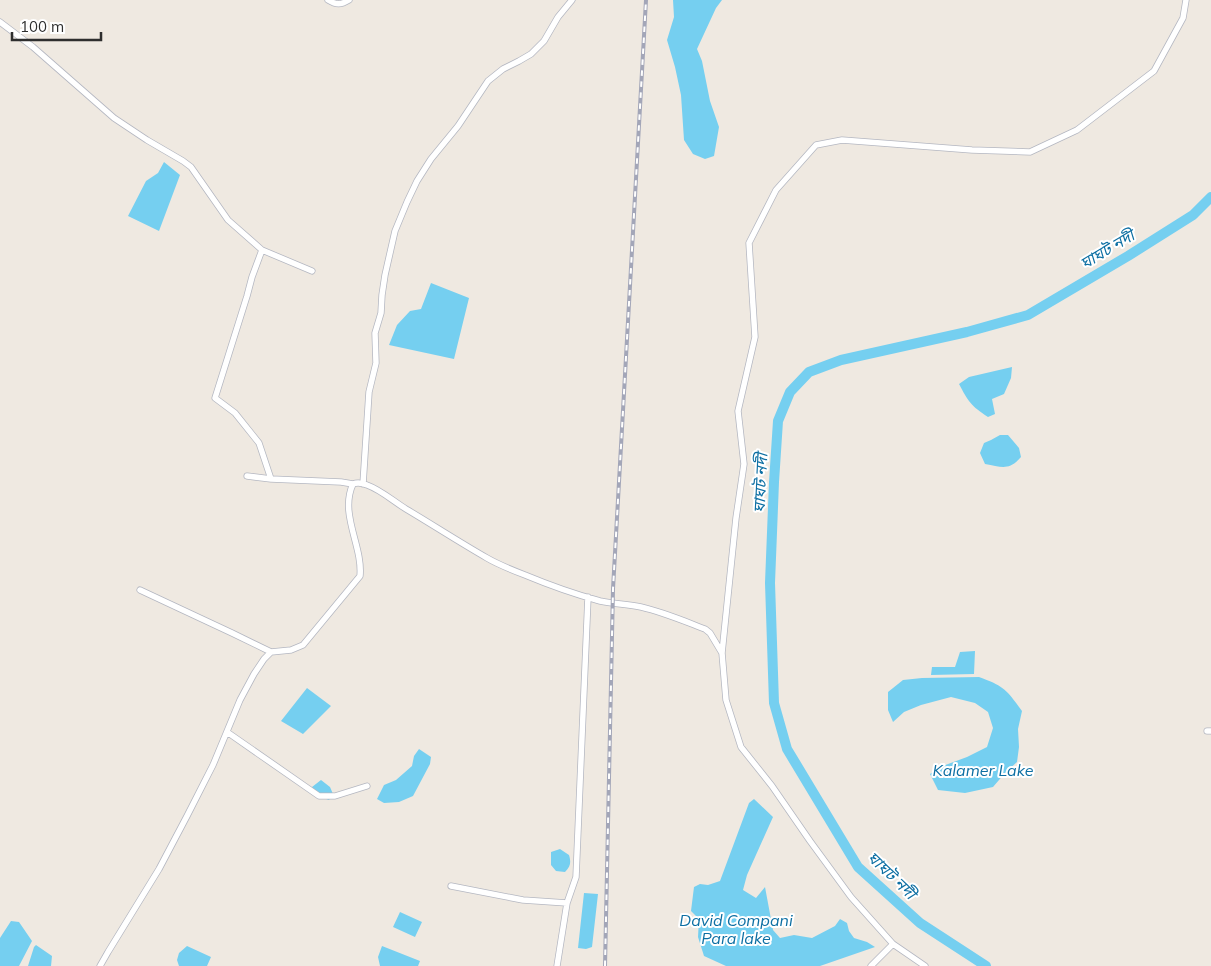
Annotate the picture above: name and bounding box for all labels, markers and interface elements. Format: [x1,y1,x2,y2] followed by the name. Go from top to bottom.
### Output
[12,10,101,42] scale bar
[20,17,64,36] text: 100 m
[1076,224,1140,273] water label: ঘাঘট নদী
[748,450,772,513] water label: ঘাঘট নদী
[933,760,1034,780] water label: Kalamer Lake
[864,847,922,905] water label: ঘাঘট নদী
[679,910,793,948] water label: David Compani Para lake

